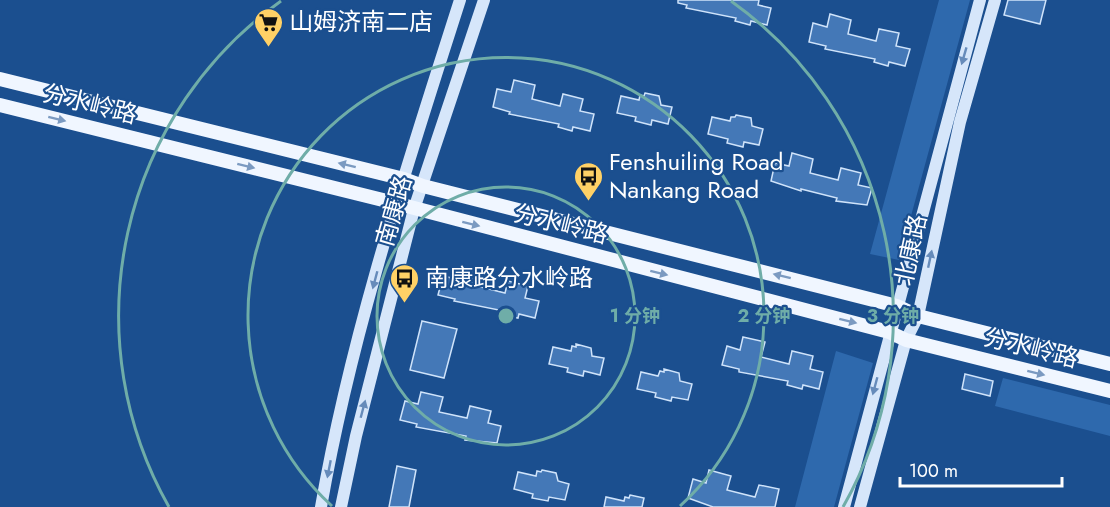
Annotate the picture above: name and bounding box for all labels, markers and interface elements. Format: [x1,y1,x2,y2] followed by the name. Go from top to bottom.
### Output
[289,4,433,39] place label: 山姆济南二店
[252,6,284,48] supermarket icon: 山姆济南二店
[959,47,968,65] one-way arrow
[39,75,141,132] street label: 分水岭路
[48,115,66,125] one-way arrow
[609,144,783,207] place label: Fenshuiling Road Nankang Road
[338,159,356,169] one-way arrow
[572,160,604,202] bus stop icon: Fenshuiling Road Nankang Road
[237,161,255,171] one-way arrow
[367,171,420,250] street label: 南康路
[510,195,612,252] street label: 分水岭路
[886,211,935,289] street label: 北康路
[461,219,480,229] one-way arrow
[926,250,936,268] one-way arrow
[425,260,593,295] place label: 南康路分水岭路
[388,262,420,304] bus stop icon: 南康路分水岭路
[650,268,669,278] one-way arrow
[370,271,379,289] one-way arrow
[773,271,791,281] one-way arrow
[610,303,660,329] text: 1 分钟
[737,303,791,329] text: 2 分钟
[867,303,919,329] text: 3 分钟
[496,306,516,326] centre of rings
[839,317,857,326] one-way arrow
[980,319,1082,376] street label: 分水岭路
[1027,368,1045,378] one-way arrow
[870,378,879,396] one-way arrow
[359,400,368,418] one-way arrow
[900,450,1062,488] scale bar
[909,458,958,484] text: 100 m
[324,459,333,478] one-way arrow

